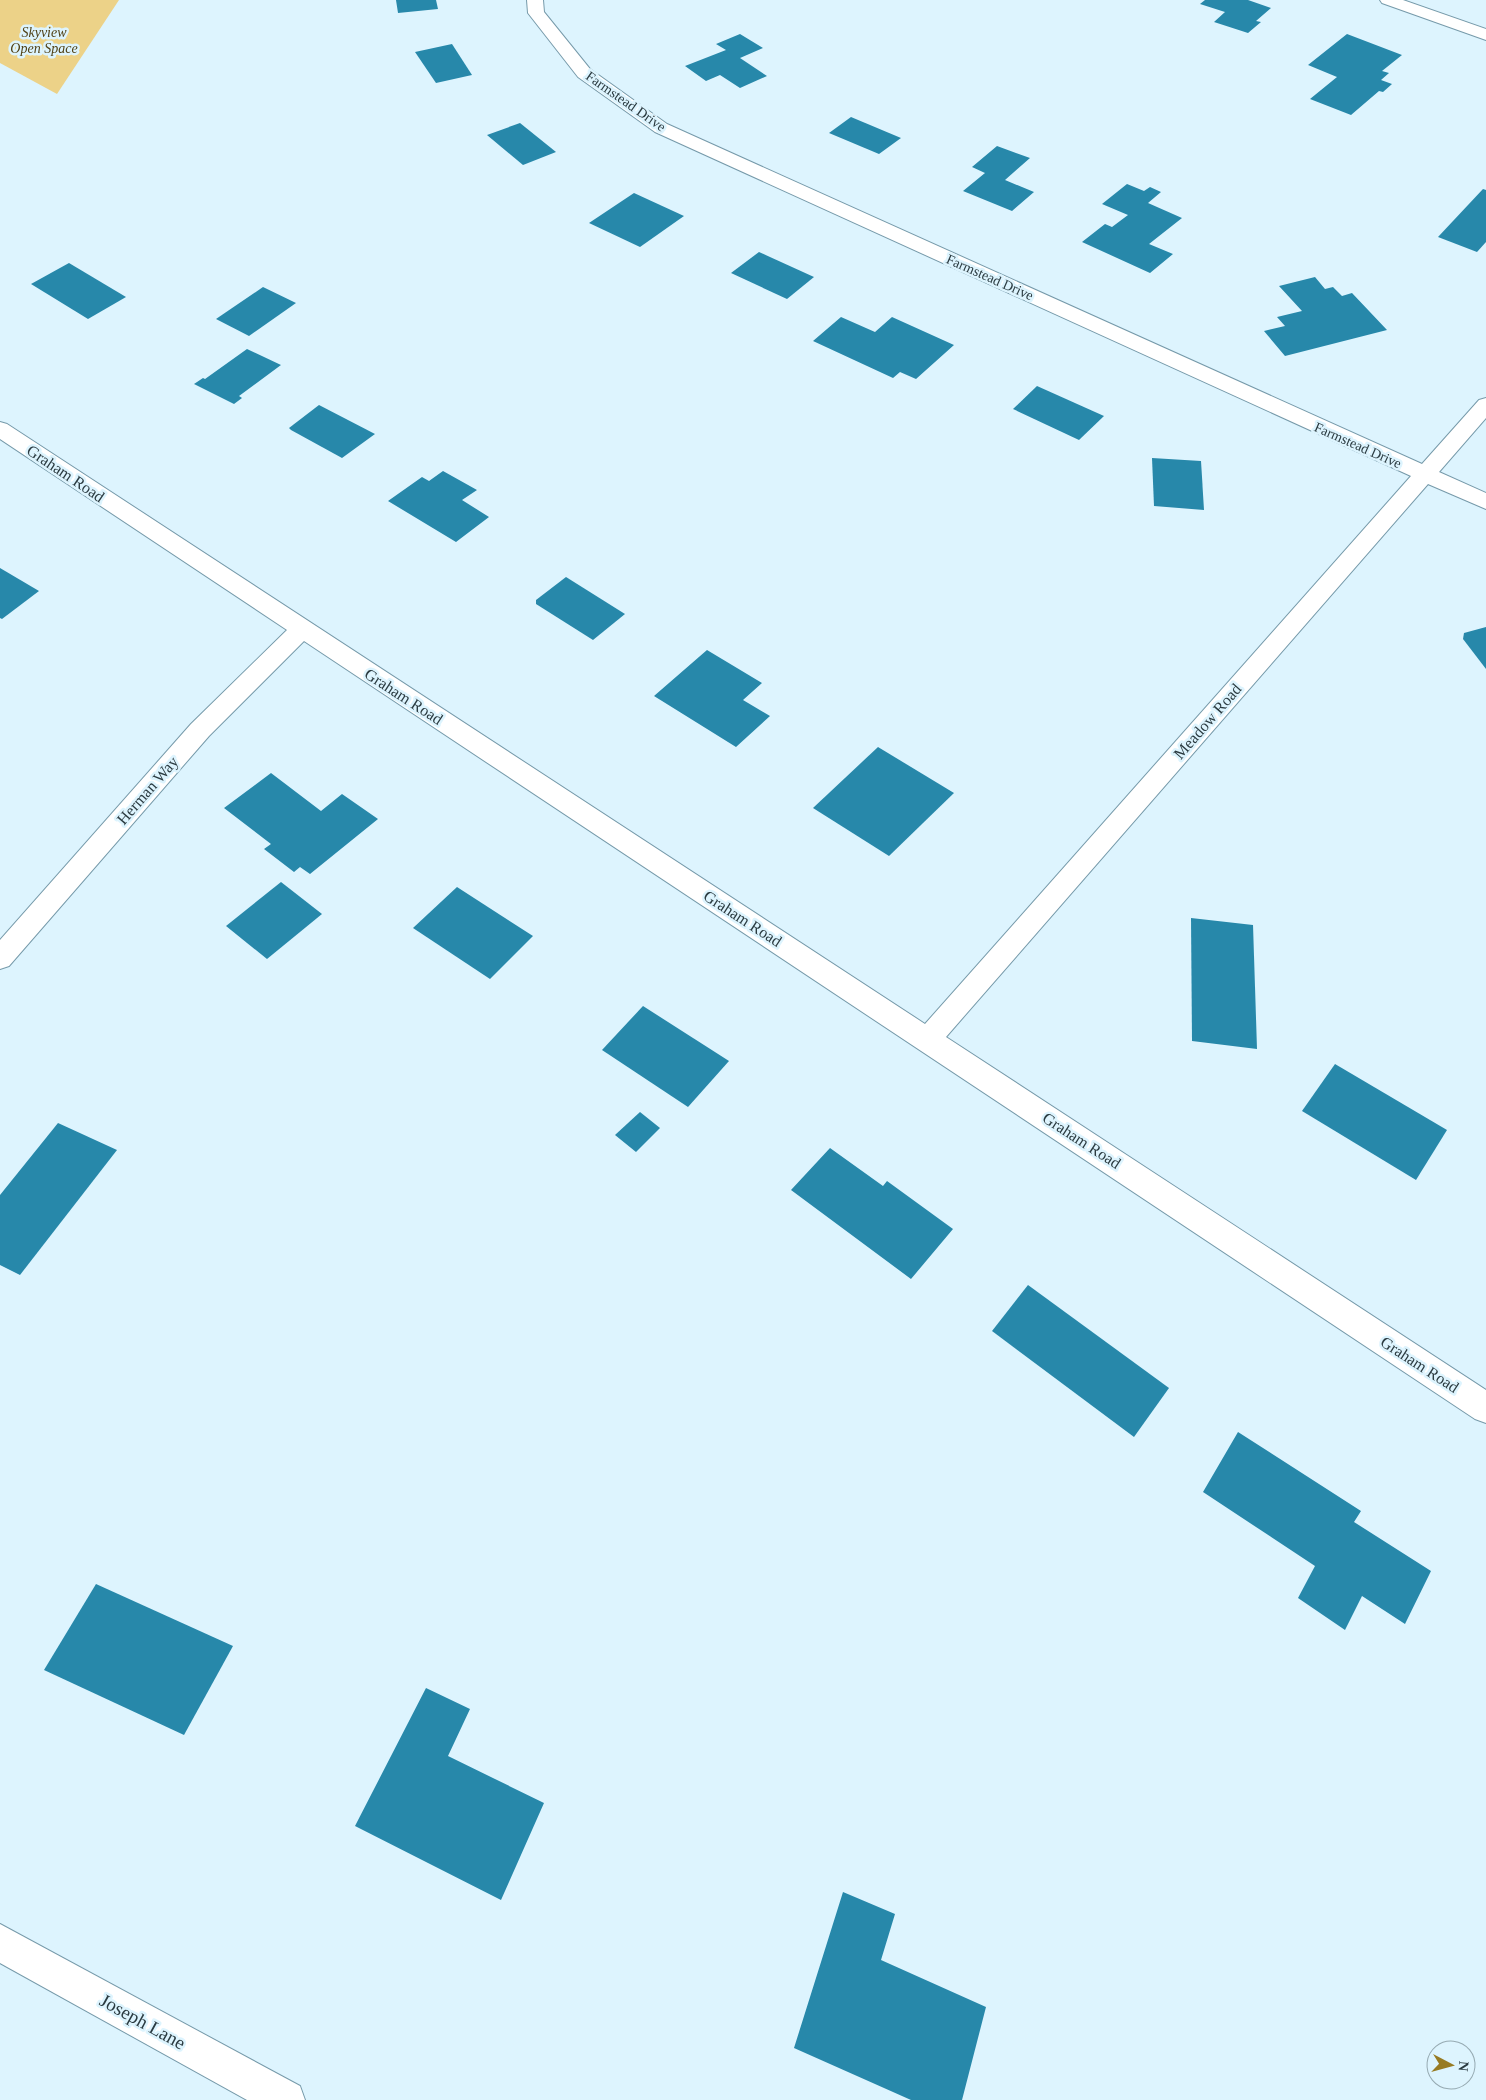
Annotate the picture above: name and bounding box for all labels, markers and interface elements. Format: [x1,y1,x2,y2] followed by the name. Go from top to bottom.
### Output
[10,25,78,56] park label: Skyview Open Space
[583,68,668,134] street label: Farmstead Drive
[944,252,1036,303] street label: Farmstead Drive
[1312,420,1404,471] street label: Farmstead Drive
[24,441,107,505] street label: Graham Road
[362,665,446,728] street label: Graham Road
[1170,680,1245,762] street label: Meadow Road
[113,753,182,828] street label: Herman Way
[701,887,785,950] street label: Graham Road
[1040,1109,1124,1172] street label: Graham Road
[1378,1333,1462,1396] street label: Graham Road
[96,1989,189,2054] street label: Joseph Lane
[1426,2040,1476,2090] north arrow
[1455,2060,1471,2072] text: N

